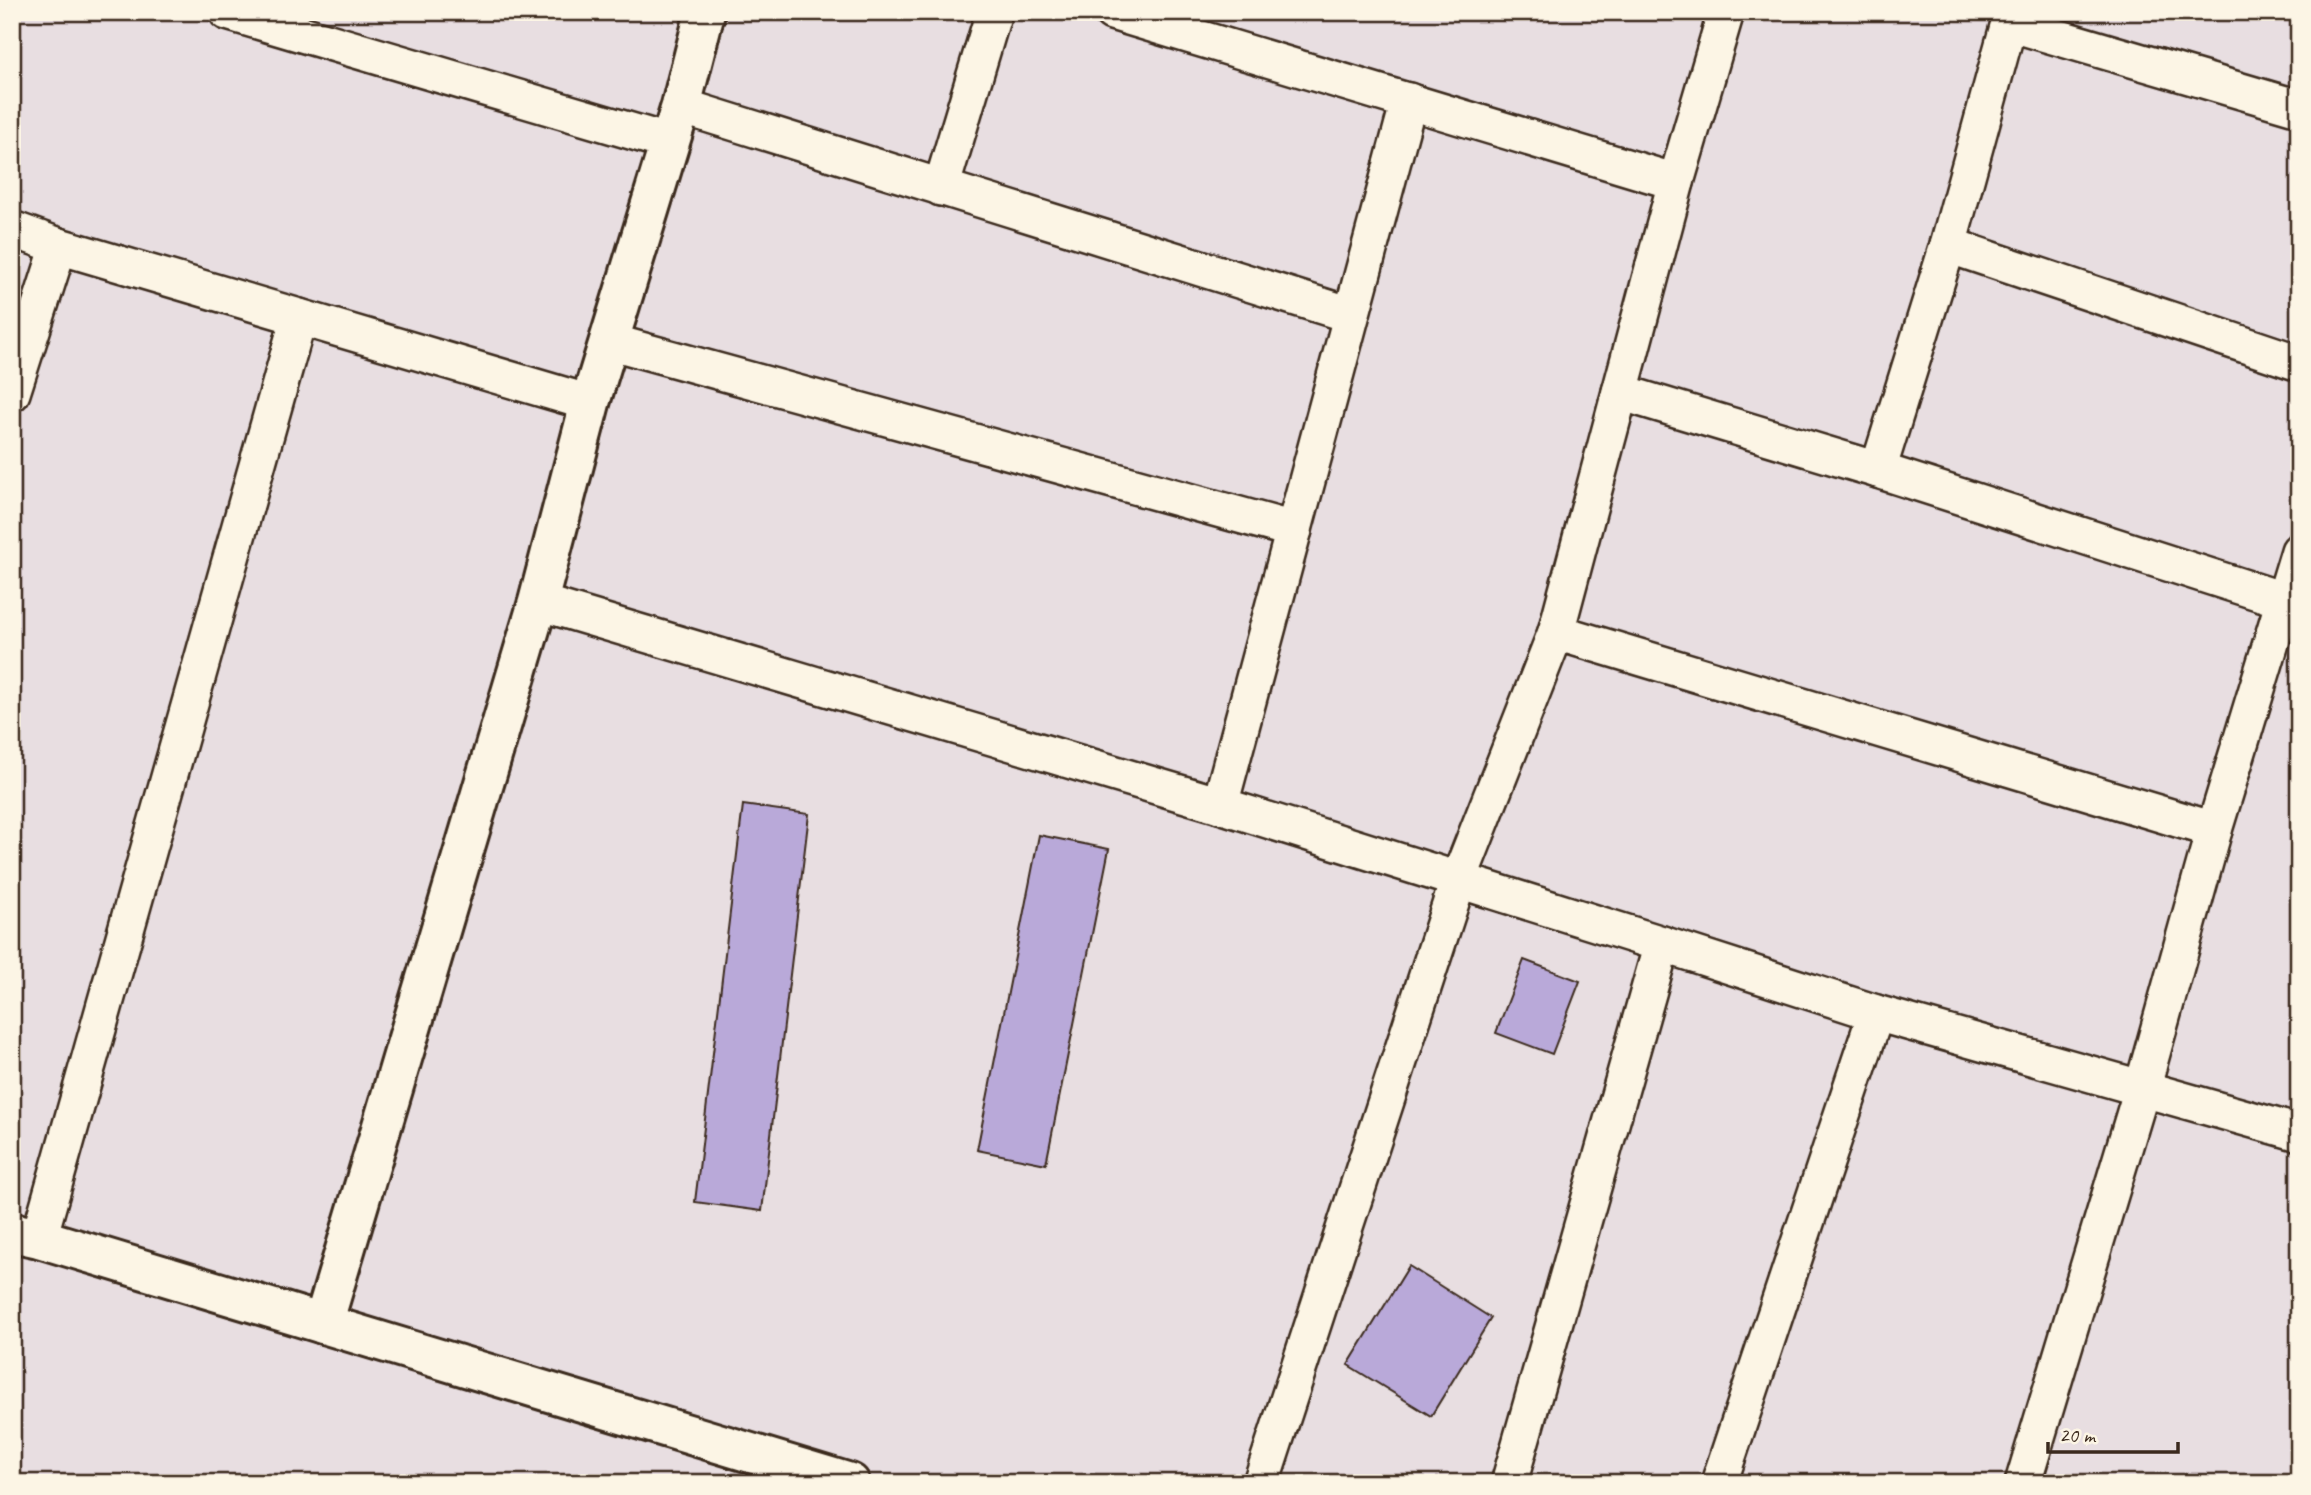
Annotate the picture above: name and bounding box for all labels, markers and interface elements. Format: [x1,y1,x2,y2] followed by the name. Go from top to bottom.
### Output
[2048,1411,2178,1455] scale bar
[2059,1422,2097,1448] text: 20 m

